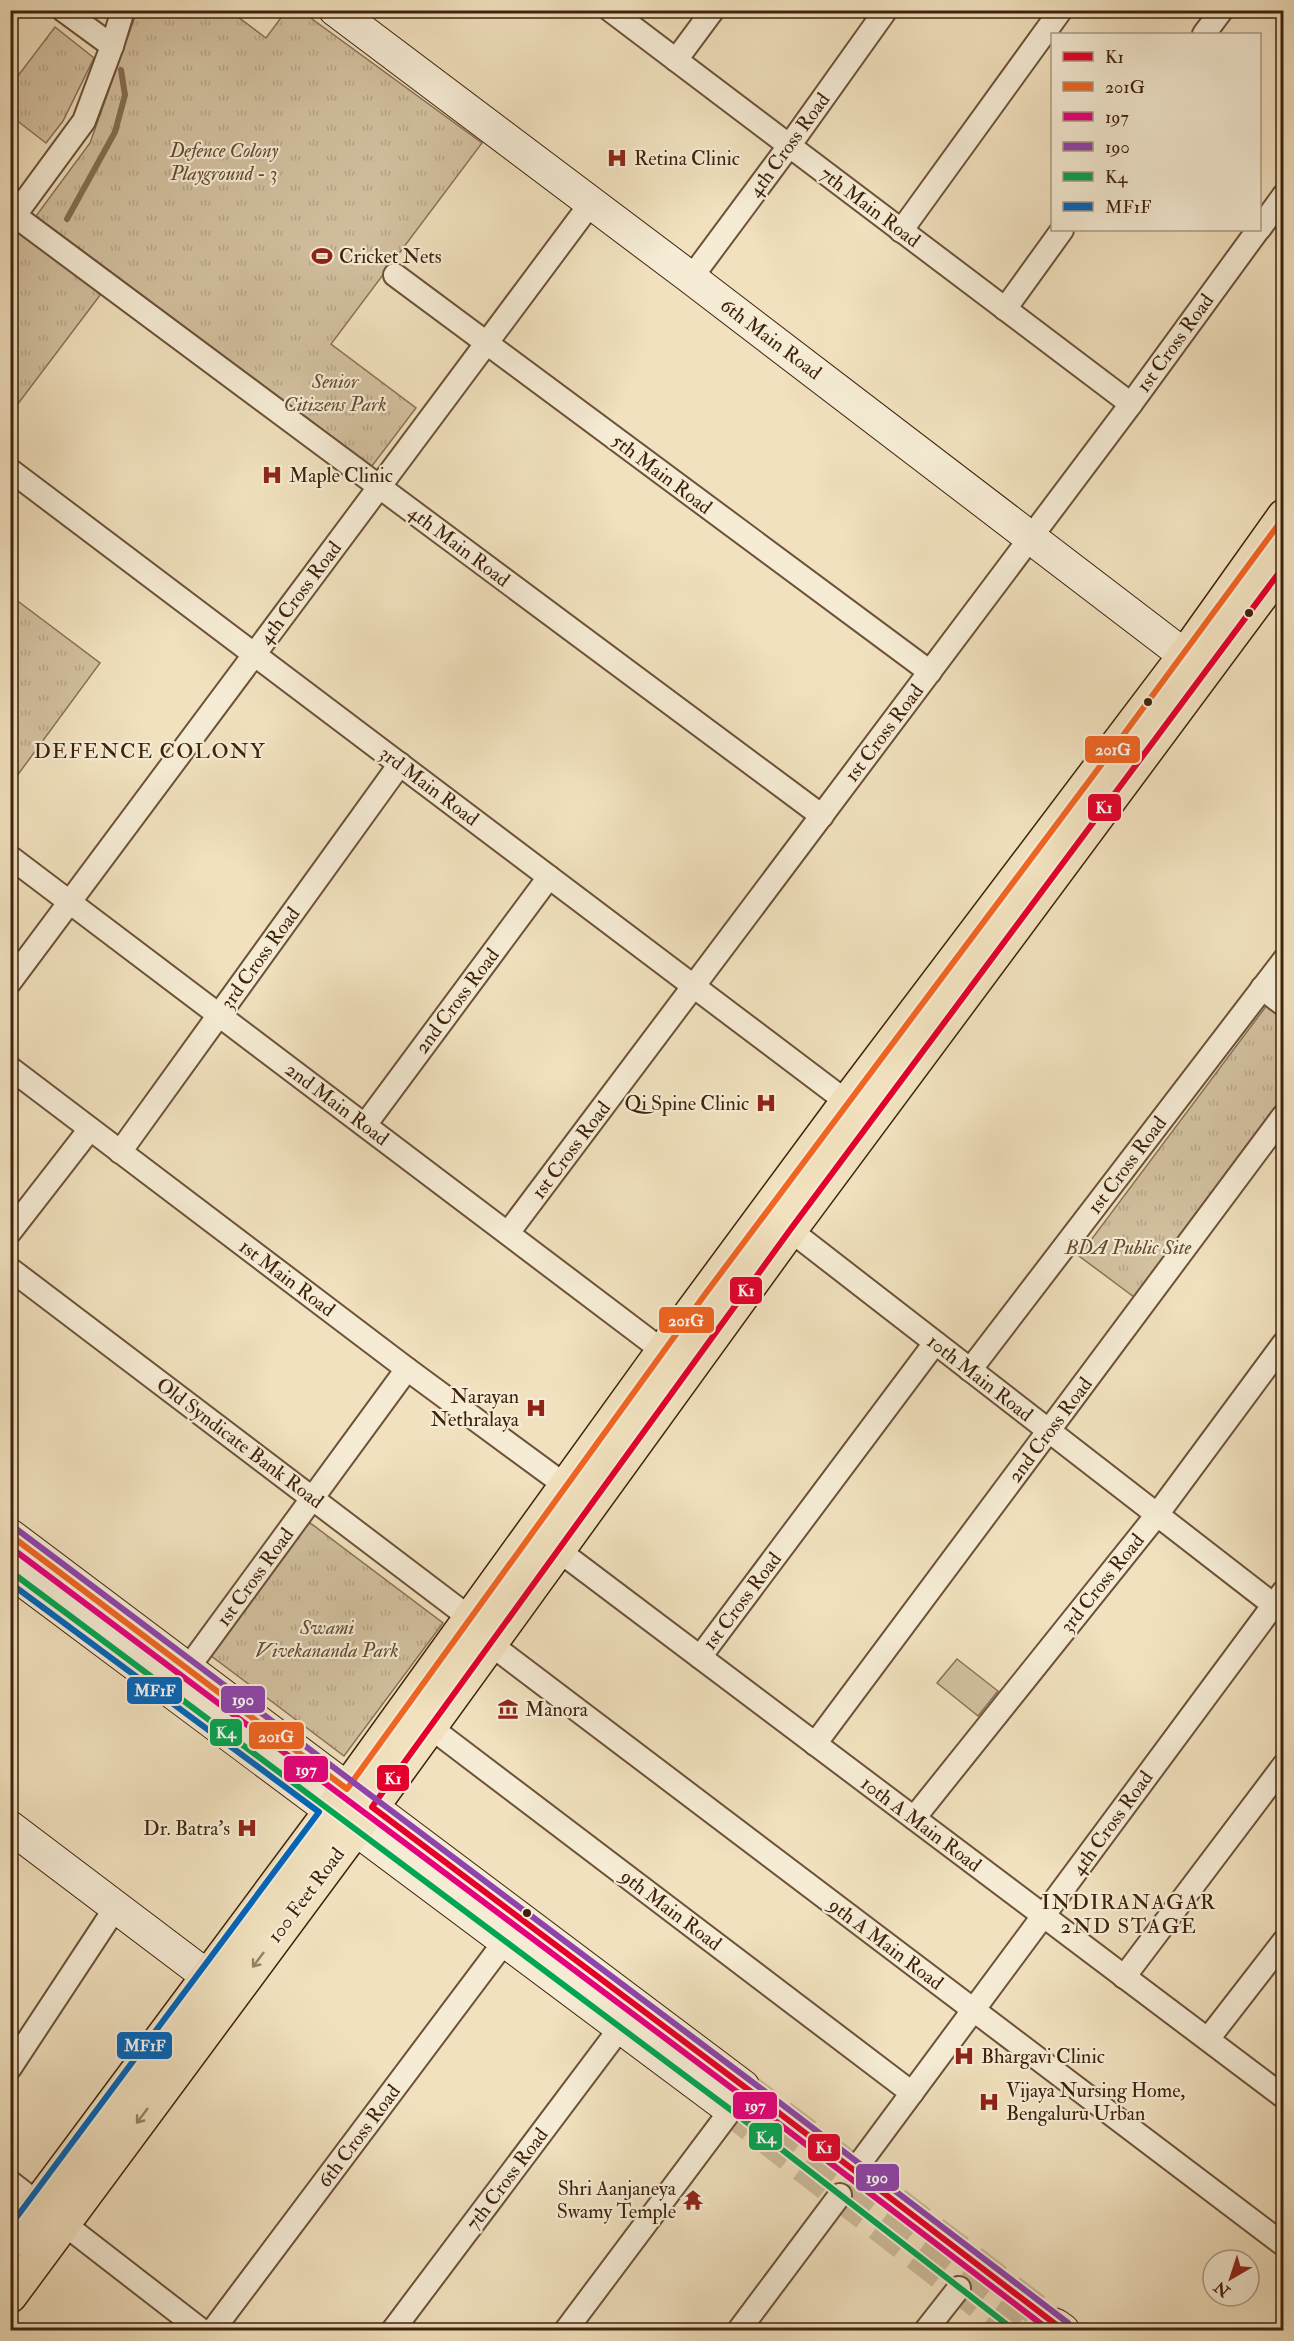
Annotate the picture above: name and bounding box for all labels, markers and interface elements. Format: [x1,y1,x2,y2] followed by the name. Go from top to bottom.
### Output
[1051,33,1261,231] legend
[1105,46,1124,69] text: K1
[1105,76,1145,99] text: 201G
[743,88,835,202] street label: 4th Cross Road
[1105,106,1129,129] text: 197
[1105,136,1130,159] text: 190
[169,138,278,186] park label: Defence Colony Playground - 3
[605,146,629,170] hospital icon: Retina Clinic
[634,146,740,171] place label: Retina Clinic
[815,161,925,253] street label: 7th Main Road
[1105,166,1129,189] text: K4
[1105,196,1151,219] text: MF1F
[310,244,334,268] sports icon: Cricket Nets
[339,244,442,269] place label: Cricket Nets
[1131,289,1219,397] street label: 1st Cross Road
[715,293,827,385] street label: 6th Main Road
[283,369,387,417] park label: Senior Citizens Park
[607,428,717,520] street label: 5th Main Road
[260,463,284,487] hospital icon: Maple Clinic
[289,463,393,489] place label: Maple Clinic
[403,500,515,593] street label: 4th Main Road
[253,536,347,650] street label: 4th Cross Road
[1243,607,1255,619] unlabelled marker
[839,679,929,787] street label: 1st Cross Road
[1142,696,1154,708] unlabelled marker
[1084,735,1141,764] line badge: 201G
[34,738,266,765] district label: DEFENCE COLONY
[374,740,484,832] street label: 3rd Main Road
[1095,740,1131,760] text: 201G
[1087,793,1122,822] line badge: K1
[1096,798,1113,818] text: K1
[215,902,306,1014] street label: 3rd Cross Road
[409,943,505,1059] street label: 2nd Cross Road
[280,1057,394,1151] street label: 2nd Main Road
[625,1091,749,1117] place label: Qi Spine Clinic
[754,1091,778,1115] hospital icon: Qi Spine Clinic
[526,1096,616,1204] street label: 1st Cross Road
[1082,1111,1172,1219] street label: 1st Cross Road
[234,1234,340,1322] street label: 1st Main Road
[1064,1235,1191,1260] park label: BDA Public Site
[729,1276,763,1305] line badge: K1
[738,1281,755,1301] text: K1
[658,1306,715,1334] line badge: 201G
[668,1311,704,1331] text: 201G
[922,1329,1038,1427] street label: 10th Main Road
[151,1372,329,1514] street label: Old Syndicate Bank Road
[1002,1372,1098,1488] street label: 2nd Cross Road
[430,1384,520,1432] place label: Narayan Nethralaya
[524,1396,548,1420] hospital icon: Narayan Nethralaya
[211,1523,299,1631] street label: 1st Cross Road
[1054,1528,1150,1638] street label: 3rd Cross Road
[697,1547,787,1655] street label: 1st Cross Road
[255,1615,399,1663] park label: Swami Vivekananda Park
[126,1676,183,1705] line badge: MF1F
[133,1681,176,1701] text: MF1F
[220,1685,266,1714] line badge: 190
[232,1690,254,1710] text: 190
[496,1697,520,1721] museum icon: Manora
[525,1697,589,1722] place label: Manora
[209,1718,243,1747] line badge: K4
[248,1721,305,1750] line badge: 201G
[216,1723,237,1743] text: K4
[258,1727,294,1747] text: 201G
[283,1755,329,1783] line badge: 197
[295,1760,317,1780] text: 197
[376,1764,410,1792] line badge: K1
[1066,1766,1158,1880] street label: 4th Cross Road
[385,1769,402,1789] text: K1
[856,1771,986,1878] street label: 10th A Main Road
[143,1816,230,1841] place label: Dr. Batra's
[235,1816,259,1840] hospital icon: Dr. Batra's
[262,1842,350,1948] street label: 100 Feet Road
[614,1863,727,1956] street label: 9th Main Road
[1041,1889,1217,1940] district label: INDIRANAGAR 2ND STAGE
[822,1891,949,1995] street label: 9th A Main Road
[521,1907,533,1919] unlabelled marker
[252,1951,264,1967] one-way arrow
[116,2031,173,2060] line badge: MF1F
[123,2036,166,2056] text: MF1F
[952,2044,976,2068] hospital icon: Bhargavi Clinic
[981,2044,1105,2069] place label: Bhargavi Clinic
[1006,2078,1186,2126] place label: Vijaya Nursing Home, Bengaluru Urban
[312,2079,406,2192] street label: 6th Cross Road
[977,2090,1001,2114] hospital icon: Vijaya Nursing Home, Bengaluru Urban
[732,2091,778,2120] line badge: 197
[744,2096,766,2116] text: 197
[136,2108,148,2124] one-way arrow
[748,2122,783,2151] line badge: K4
[460,2123,554,2235] street label: 7th Cross Road
[756,2128,777,2148] text: K4
[807,2133,841,2162] line badge: K1
[816,2138,833,2158] text: K1
[855,2163,900,2192] line badge: 190
[866,2168,888,2188] text: 190
[557,2176,677,2225] place label: Shri Aanjaneya Swamy Temple
[681,2188,705,2212] temple icon: Shri Aanjaneya Swamy Temple
[1201,2248,1261,2308] north arrow
[1210,2276,1235,2302] text: N

